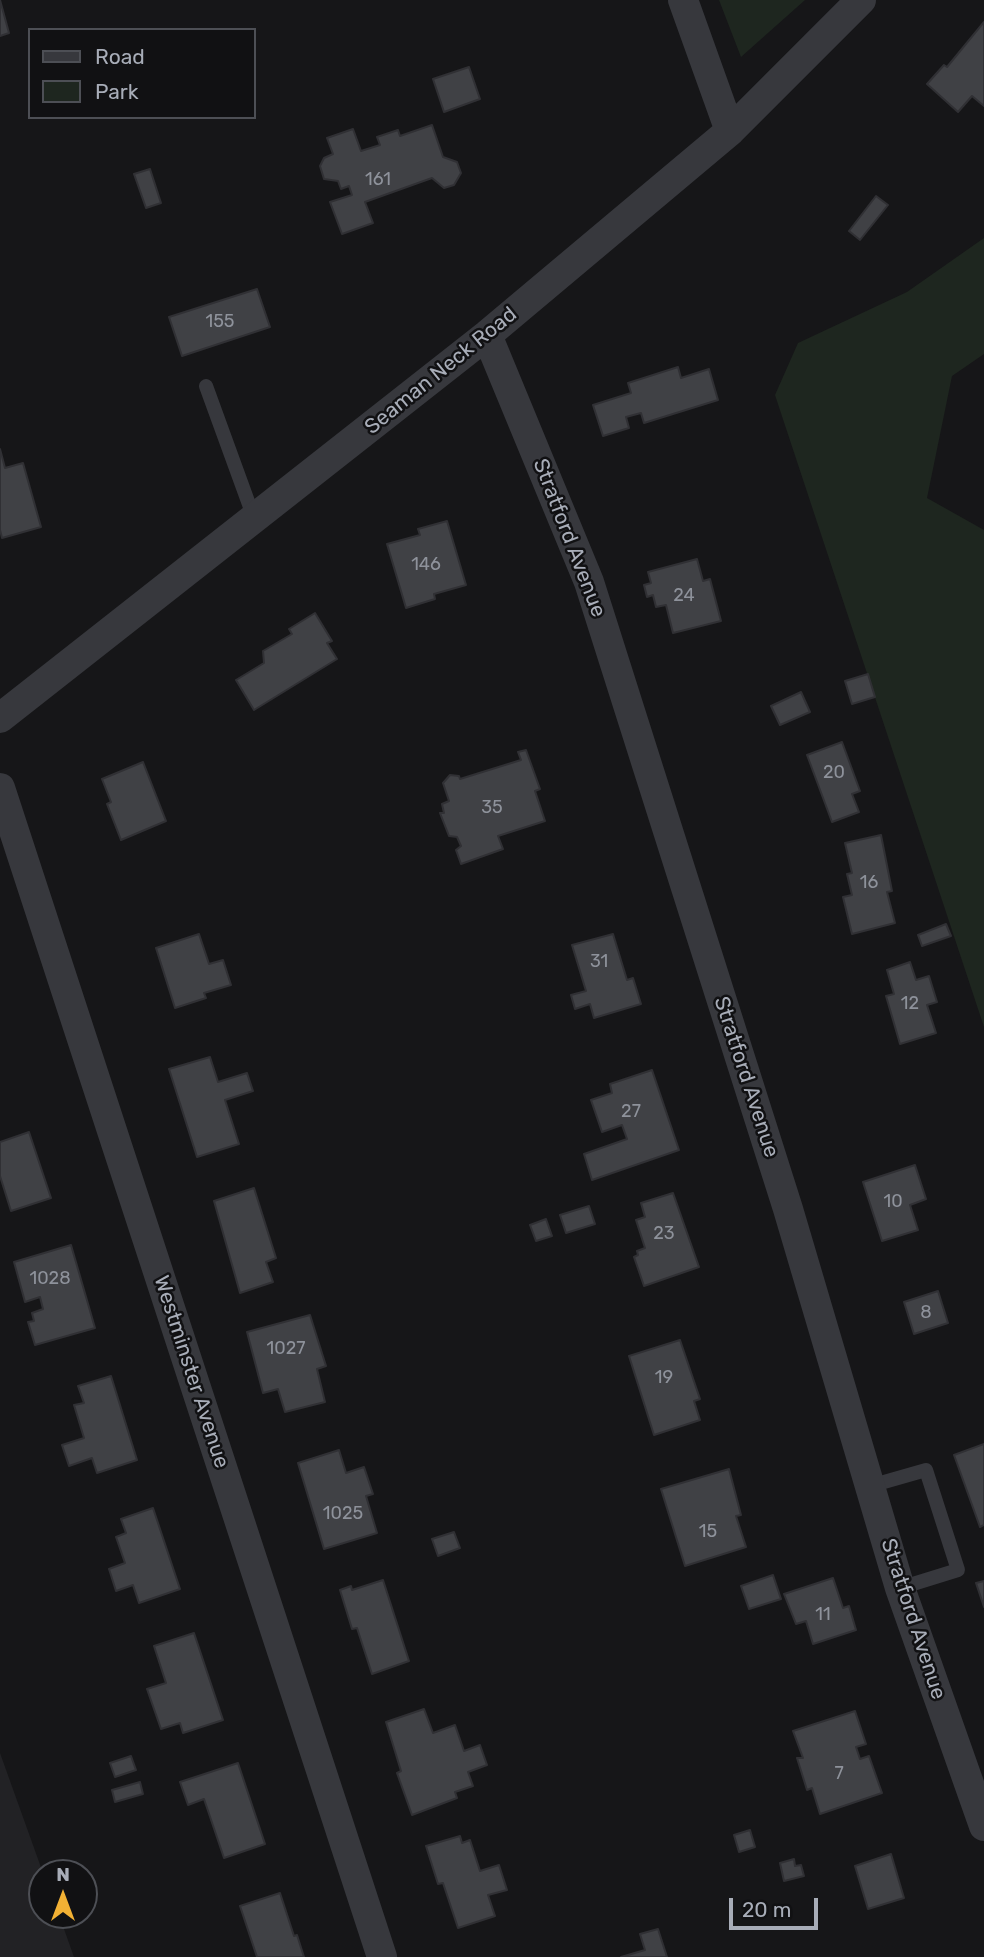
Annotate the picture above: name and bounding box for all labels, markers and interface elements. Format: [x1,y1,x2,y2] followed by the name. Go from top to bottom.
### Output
[28,28,256,119] legend
[95,44,145,69] text: Road
[95,79,139,104] text: Park
[365,169,391,191] house number: 161
[360,302,522,440] street label: Seaman Neck Road
[205,311,235,333] house number: 155
[527,455,611,621] street label: Stratford Avenue
[411,554,441,576] house number: 146
[673,585,695,607] house number: 24
[823,762,845,784] house number: 20
[481,797,503,819] house number: 35
[860,872,878,894] house number: 16
[590,951,608,973] house number: 31
[708,993,784,1161] street label: Stratford Avenue
[901,993,919,1015] house number: 12
[621,1101,641,1123] house number: 27
[883,1191,903,1213] house number: 10
[653,1223,675,1245] house number: 23
[29,1268,71,1290] house number: 1028
[148,1273,234,1471] street label: Westminster Avenue
[920,1302,932,1324] house number: 8
[267,1338,305,1360] house number: 1027
[655,1367,673,1389] house number: 19
[323,1503,363,1525] house number: 1025
[699,1521,717,1543] house number: 15
[875,1535,951,1703] street label: Stratford Avenue
[815,1604,831,1626] house number: 11
[834,1763,844,1785] house number: 7
[28,1859,98,1929] north arrow
[56,1863,70,1886] text: N
[732,1884,821,1928] scale bar
[742,1897,791,1922] text: 20 m

